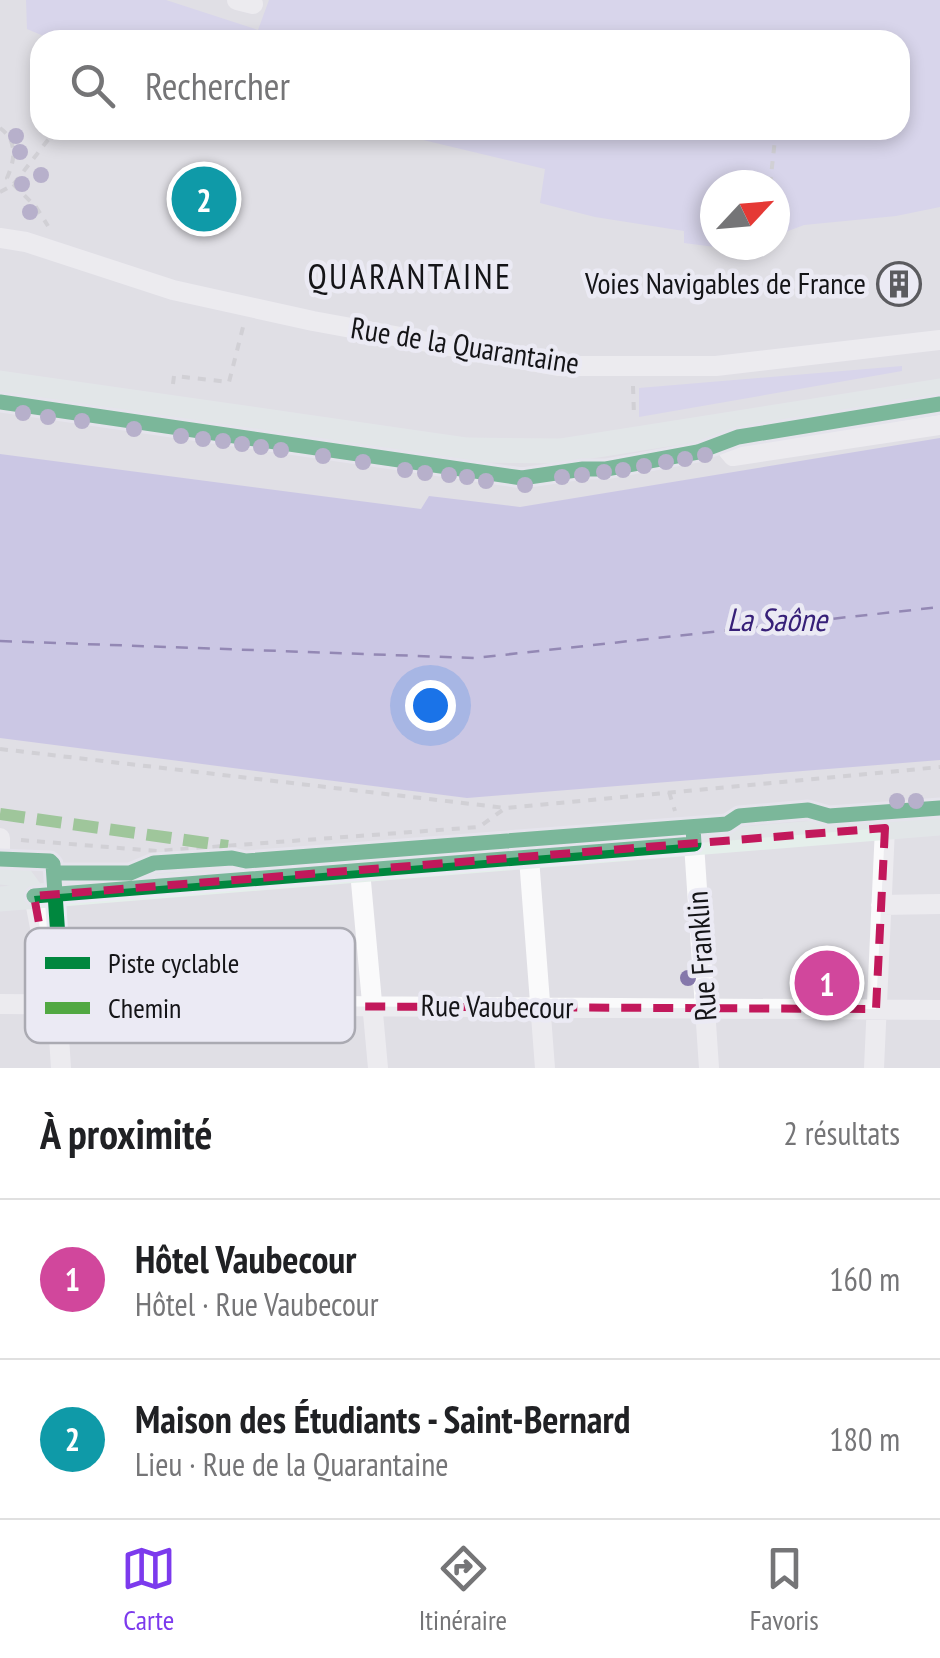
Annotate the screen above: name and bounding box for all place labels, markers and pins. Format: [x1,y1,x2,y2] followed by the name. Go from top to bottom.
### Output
[172,162,236,236] pin: 2
[876,261,922,307] building icon: Voies Navigables de France
[584,263,866,302] place label: Voies Navigables de France
[794,946,860,1020] pin: 1

